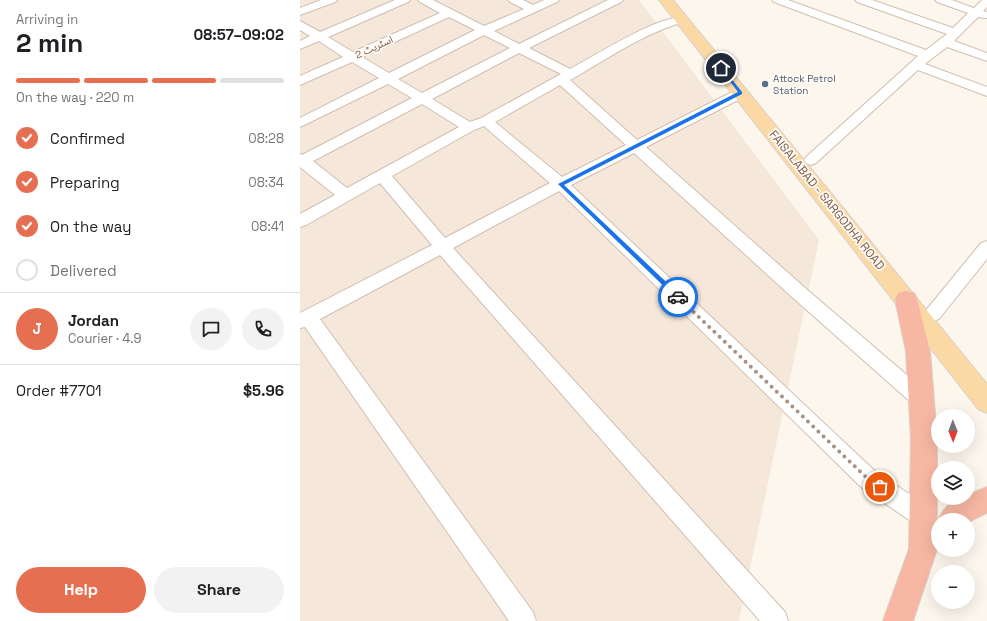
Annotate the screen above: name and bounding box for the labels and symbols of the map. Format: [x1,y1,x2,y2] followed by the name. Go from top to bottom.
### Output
[353,33,395,61] street label: اسٹریٹ 2
[704,51,738,85] pin
[773,72,836,97] place label: Attock Petrol Station
[760,79,770,89] marker: Attock Petrol Station
[766,127,888,273] street label: FAISALABAD - SARGODHA ROAD
[658,277,698,317] courier
[931,409,975,453] north arrow
[863,470,897,504] pin

